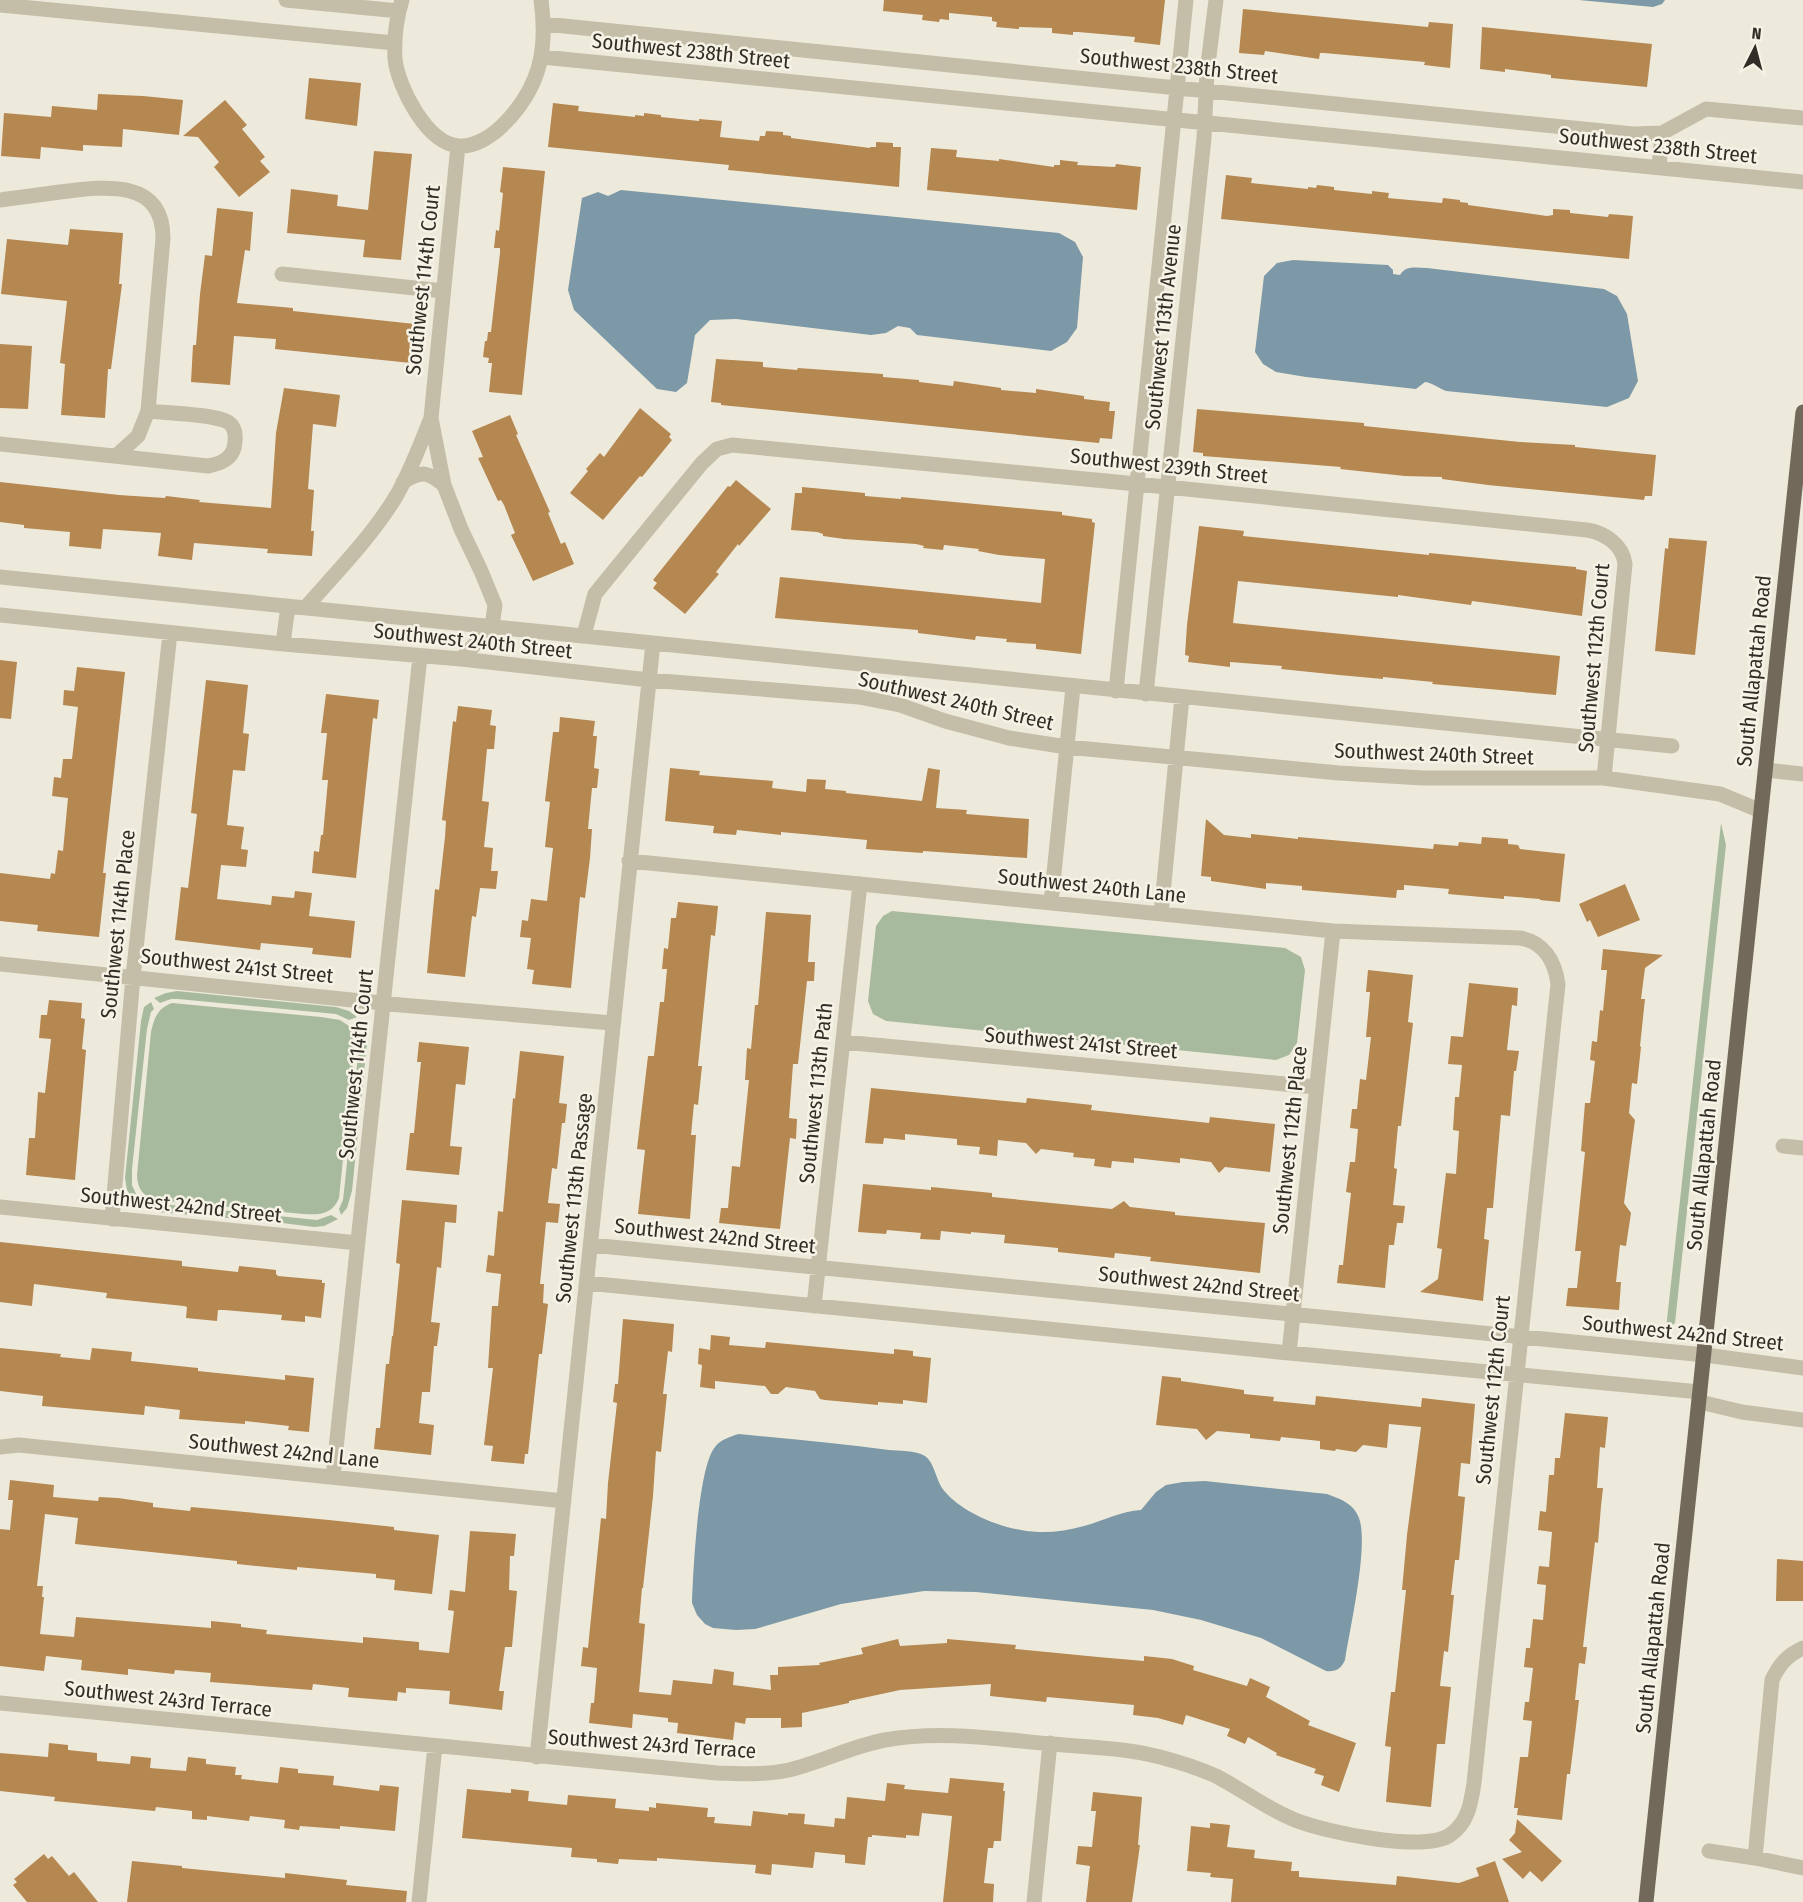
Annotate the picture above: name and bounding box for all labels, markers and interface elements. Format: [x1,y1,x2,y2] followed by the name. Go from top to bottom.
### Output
[1725,18,1785,78] north arrow
[1751,24,1762,44] text: N
[591,28,791,74] street label: Southwest 238th Street
[1079,43,1279,89] street label: Southwest 238th Street
[1558,123,1758,169] street label: Southwest 238th Street
[400,184,446,376] street label: Southwest 114th Court
[1139,223,1187,431] street label: Southwest 113th Avenue
[1069,443,1269,489] street label: Southwest 239th Street
[1573,562,1615,754] street label: Southwest 112th Court
[1731,574,1777,768] street label: South Allapattah Road
[372,618,574,664] street label: Southwest 240th Street
[856,666,1056,736] street label: Southwest 240th Street
[1334,738,1534,770] street label: Southwest 240th Street
[95,828,141,1020] street label: Southwest 114th Place
[997,863,1187,909] street label: Southwest 240th Lane
[139,943,335,989] street label: Southwest 241st Street
[333,968,379,1160] street label: Southwest 114th Court
[794,1001,838,1185] street label: Southwest 113th Path
[983,1022,1179,1064] street label: Southwest 241st Street
[1267,1045,1313,1235] street label: Southwest 112th Place
[1681,1058,1727,1252] street label: South Allapattah Road
[550,1092,598,1304] street label: Southwest 113th Passage
[79,1182,283,1229] street label: Southwest 242nd Street
[613,1213,817,1260] street label: Southwest 242nd Street
[1097,1261,1301,1308] street label: Southwest 242nd Street
[1470,1294,1516,1486] street label: Southwest 112th Court
[1581,1310,1785,1357] street label: Southwest 242nd Street
[187,1428,381,1474] street label: Southwest 242nd Lane
[1630,1541,1676,1735] street label: South Allapattah Road
[63,1675,273,1723] street label: Southwest 243rd Terrace
[547,1724,757,1764] street label: Southwest 243rd Terrace

